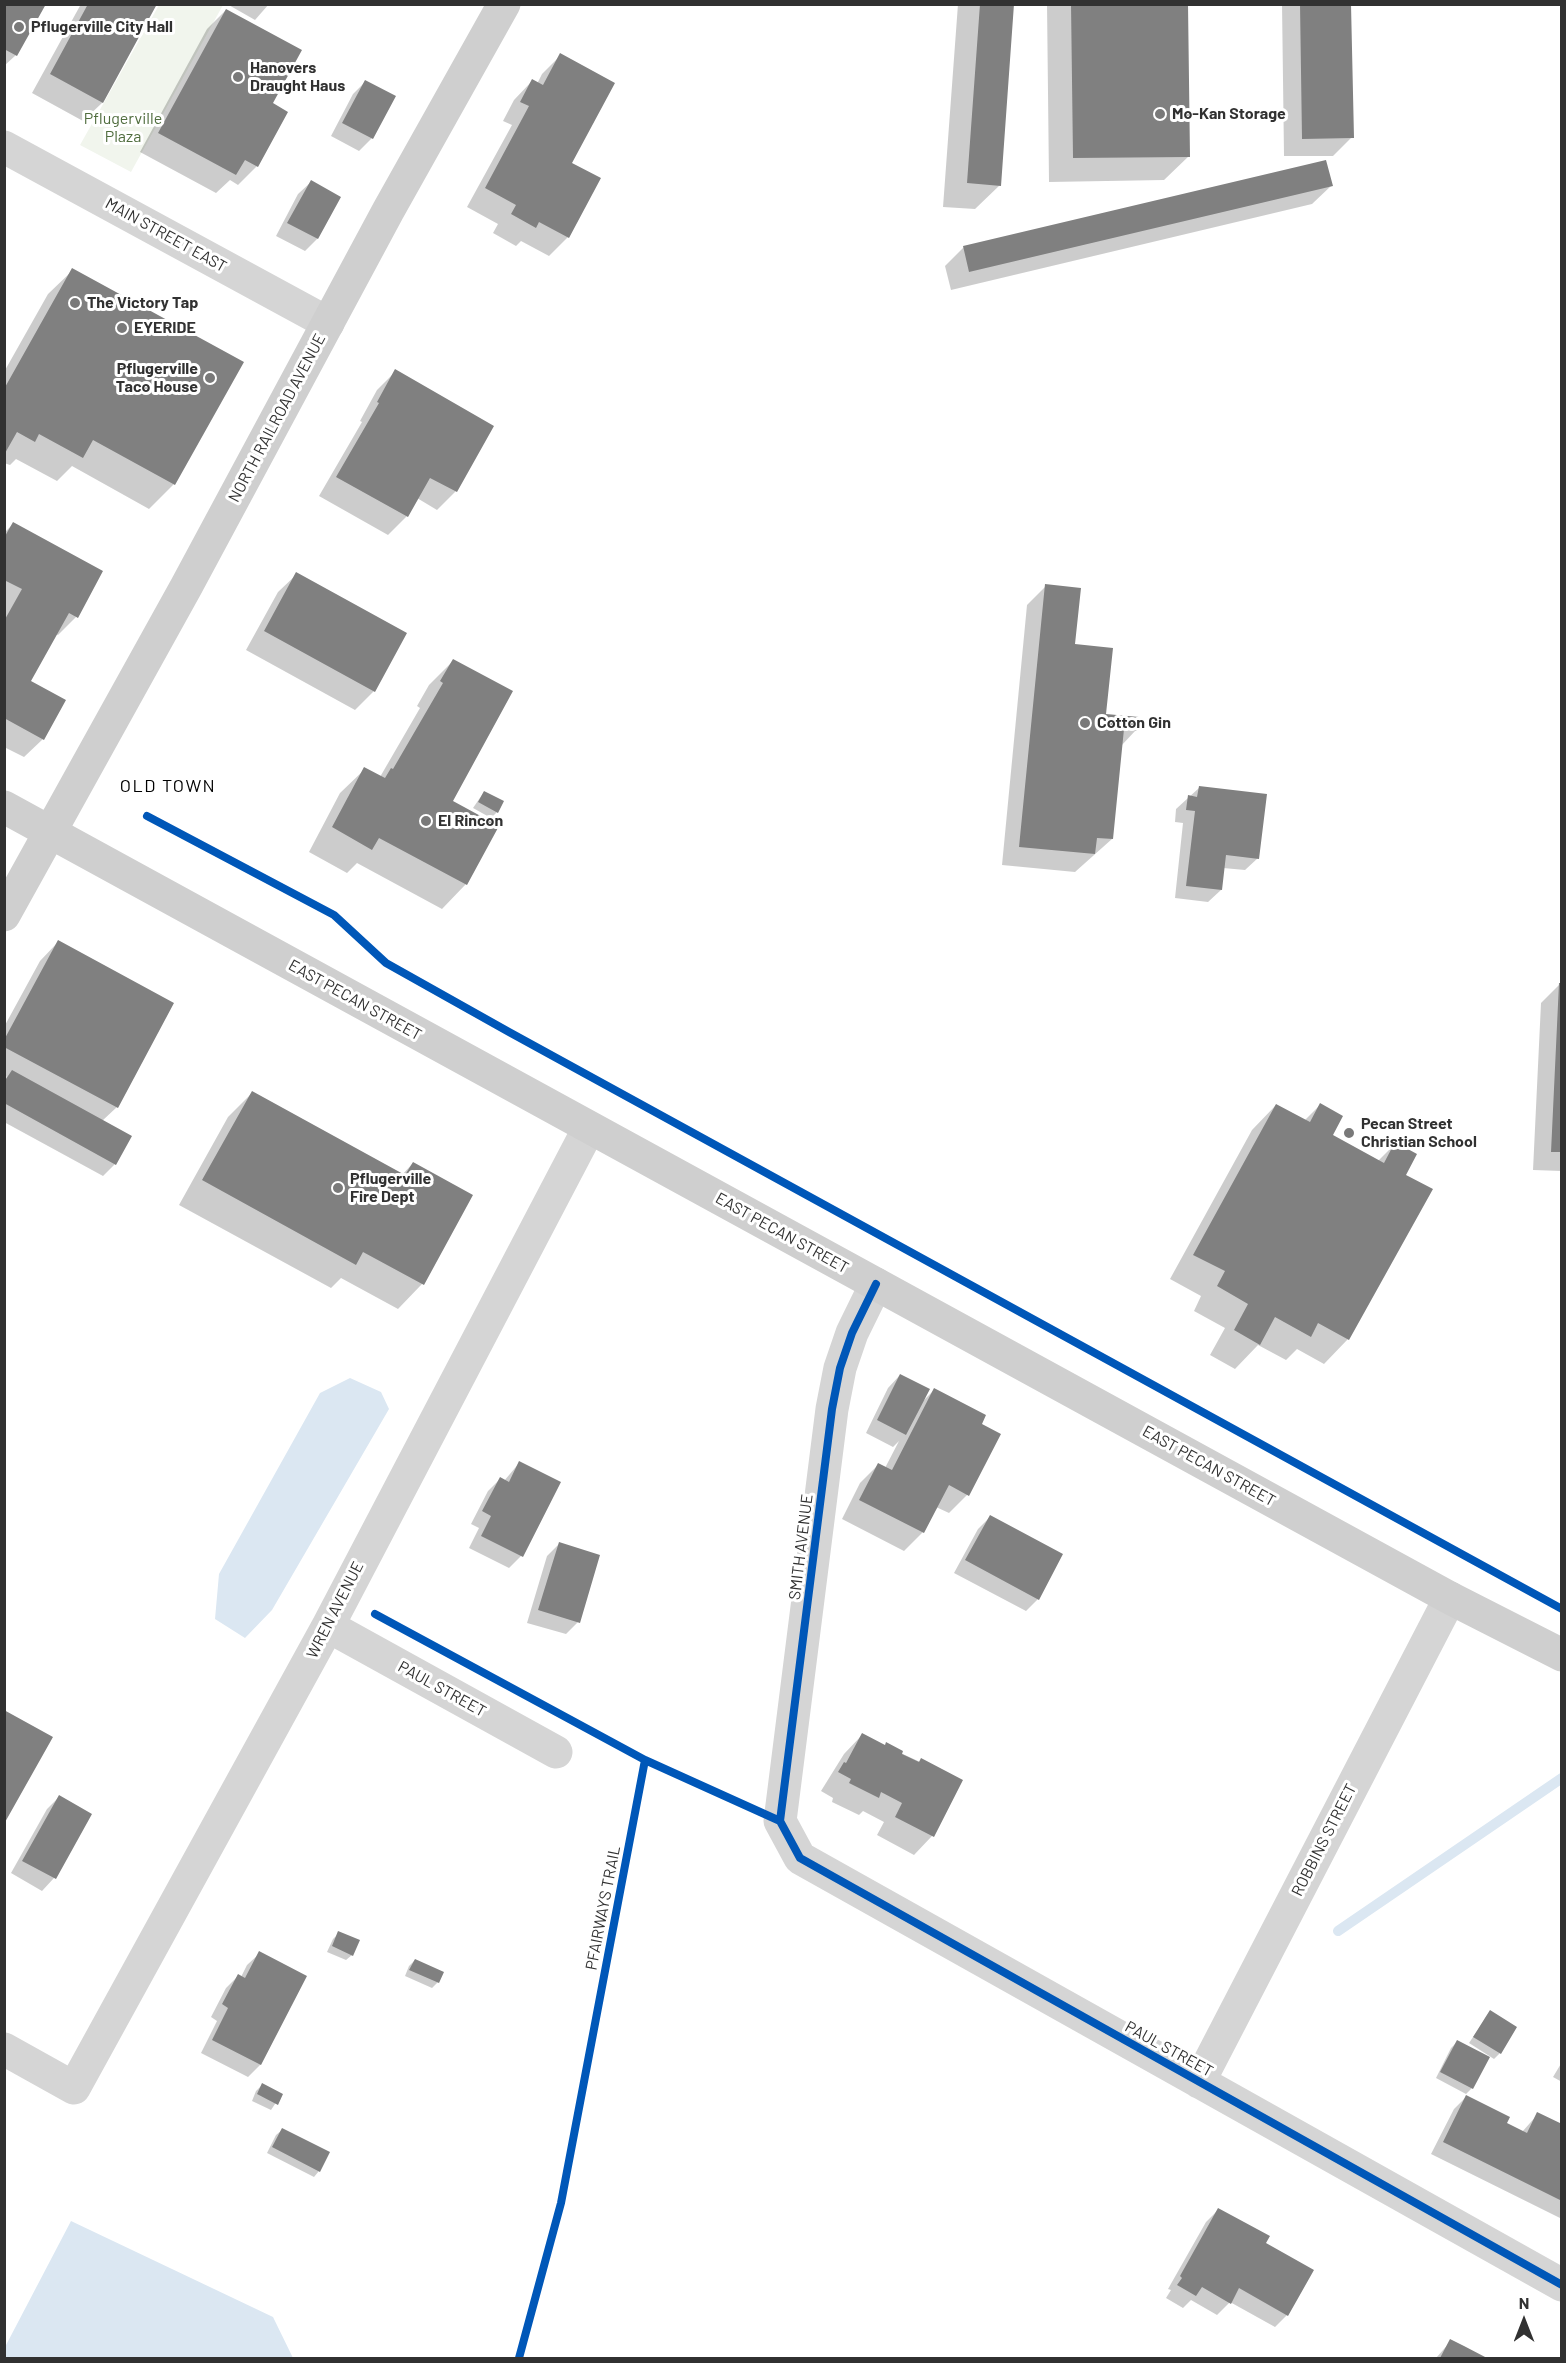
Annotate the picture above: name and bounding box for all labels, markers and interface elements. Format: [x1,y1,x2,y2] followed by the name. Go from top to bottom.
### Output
[31,17,173,37] place label: Pflugerville City Hall
[12,20,26,34] marker: Pflugerville City Hall
[250,58,345,96] place label: Hanovers Draught Haus
[231,70,245,84] marker: Hanovers Draught Haus
[1172,104,1286,124] place label: Mo-Kan Storage
[1153,107,1167,121] marker: Mo-Kan Storage
[84,109,162,147] park label: Pflugerville Plaza
[102,194,230,276] street label: MAIN STREET EAST
[87,293,198,313] place label: The Victory Tap
[68,296,82,310] marker: The Victory Tap
[134,318,196,338] place label: EYERIDE
[115,321,129,335] marker: EYERIDE
[224,331,330,505] street label: NORTH RAILROAD AVENUE
[116,359,198,397] place label: Pflugerville Taco House
[203,371,217,385] marker: Pflugerville Taco House
[1097,713,1171,733] place label: Cotton Gin
[1078,716,1092,730] marker: Cotton Gin
[120,775,216,797] district label: OLD TOWN
[438,811,503,831] place label: El Rincon
[419,814,433,828] marker: El Rincon
[285,955,425,1045] street label: EAST PECAN STREET
[1361,1114,1477,1152] place label: Pecan Street Christian School
[1342,1126,1356,1140] marker: Pecan Street Christian School
[350,1169,431,1207] place label: Pflugerville Fire Dept
[331,1181,345,1195] marker: Pflugerville Fire Dept
[712,1188,852,1278] street label: EAST PECAN STREET
[1139,1421,1279,1511] street label: EAST PECAN STREET
[785,1493,817,1601] street label: SMITH AVENUE
[302,1558,368,1662] street label: WREN AVENUE
[395,1657,489,1721] street label: PAUL STREET
[1287,1781,1361,1899] street label: ROBBINS STREET
[582,1844,624,1972] street label: PFAIRWAYS TRAIL
[1122,2017,1216,2081] street label: PAUL STREET
[1494,2291,1554,2351] north arrow
[1519,2293,1529,2312] text: N

